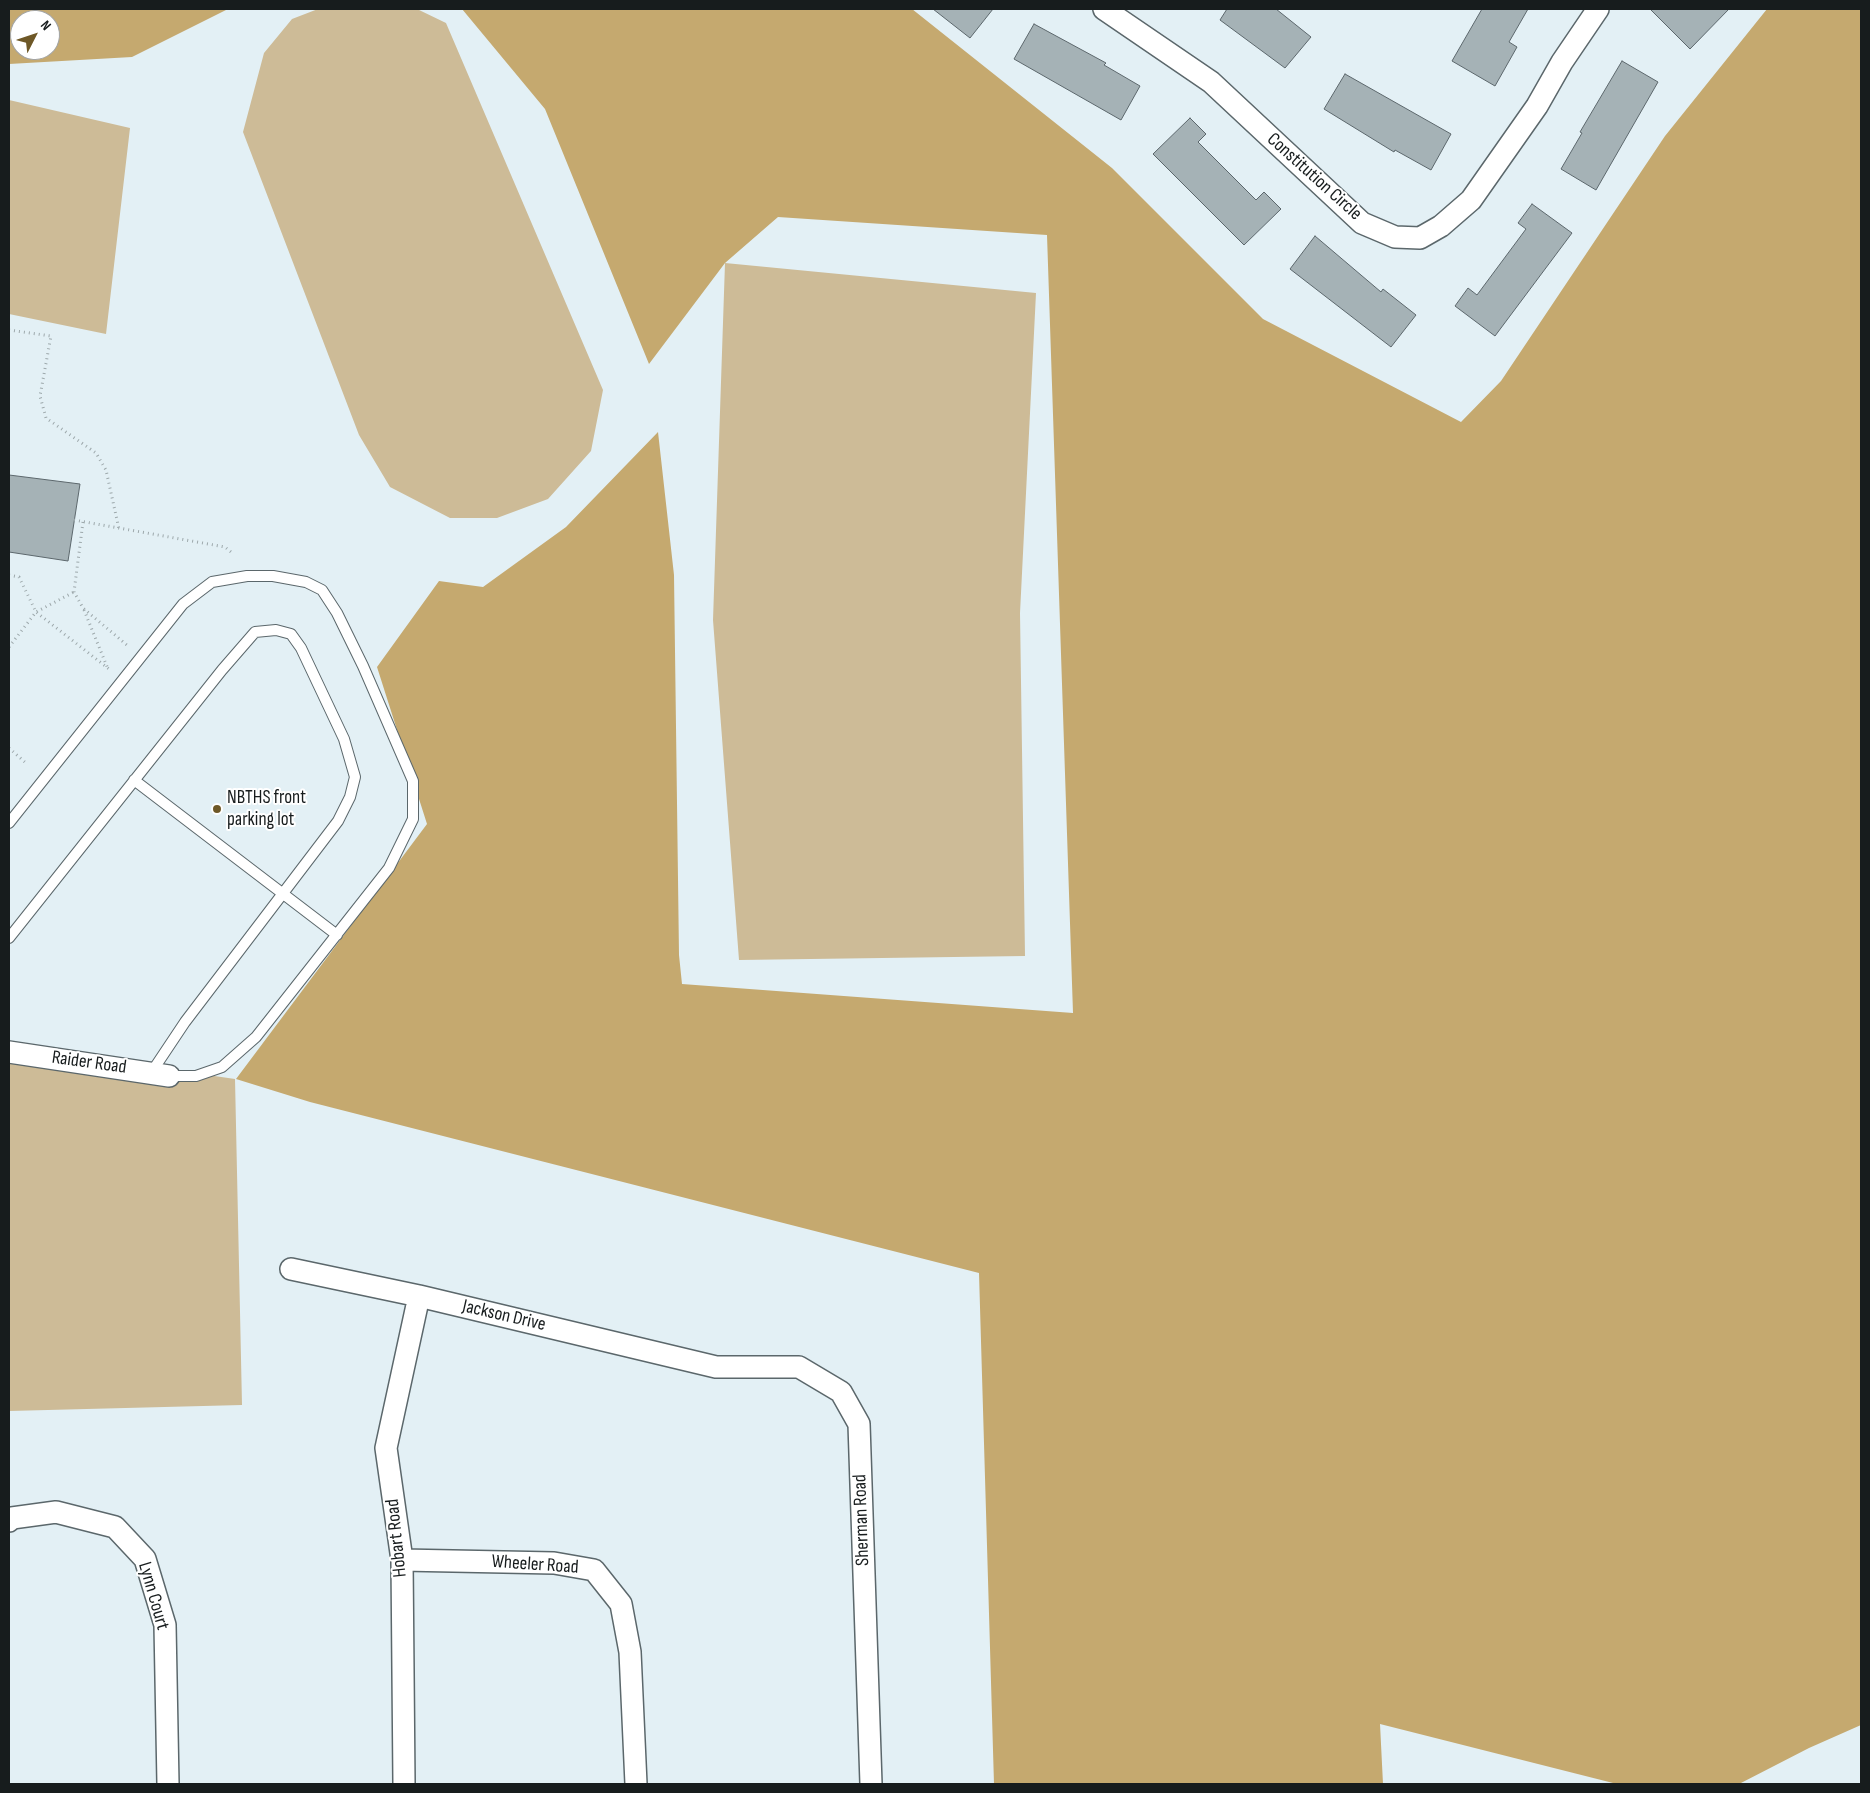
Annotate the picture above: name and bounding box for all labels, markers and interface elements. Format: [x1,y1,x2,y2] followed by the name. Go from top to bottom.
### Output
[10,10,60,60] north arrow
[37,17,55,34] text: N
[1262,128,1366,226] street label: Constitution Circle
[227,787,306,831] place label: NBTHS front parking lot
[211,803,223,815] marker: NBTHS front parking lot
[50,1046,128,1080] street label: Raider Road
[460,1295,548,1337] street label: Jackson Drive
[849,1474,875,1566] street label: Sherman Road
[382,1498,412,1578] street label: Hobart Road
[491,1551,579,1579] street label: Wheeler Road
[132,1559,174,1633] street label: Lynn Court

